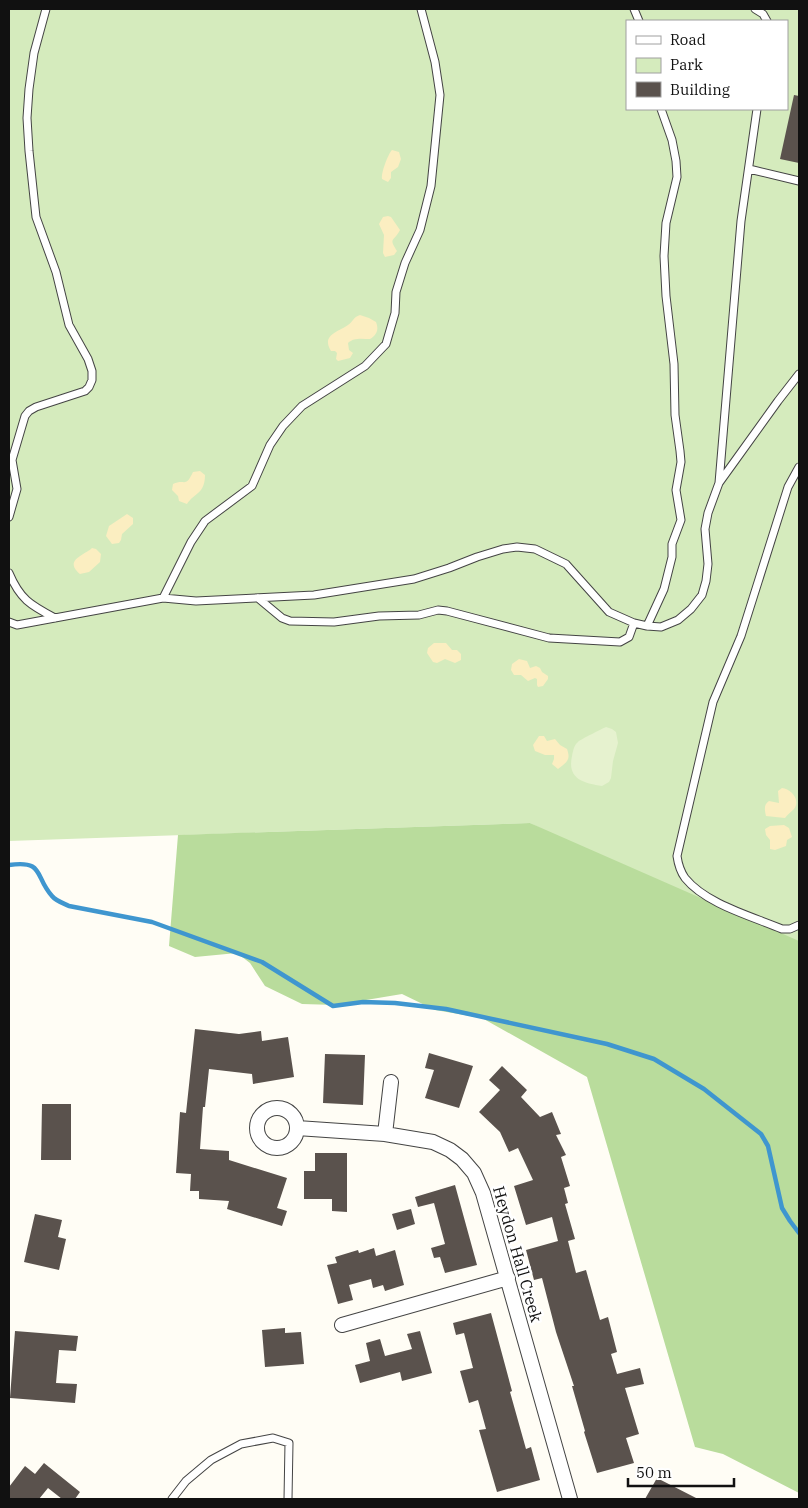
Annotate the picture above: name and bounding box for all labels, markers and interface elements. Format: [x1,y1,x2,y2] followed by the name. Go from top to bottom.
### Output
[626,20,788,110] legend
[670,30,706,49] text: Road
[670,55,703,74] text: Park
[670,80,730,99] text: Building
[489,1184,547,1325] street label: Heydon Hall Creek
[628,1456,734,1488] scale bar
[636,1463,672,1482] text: 50 m

